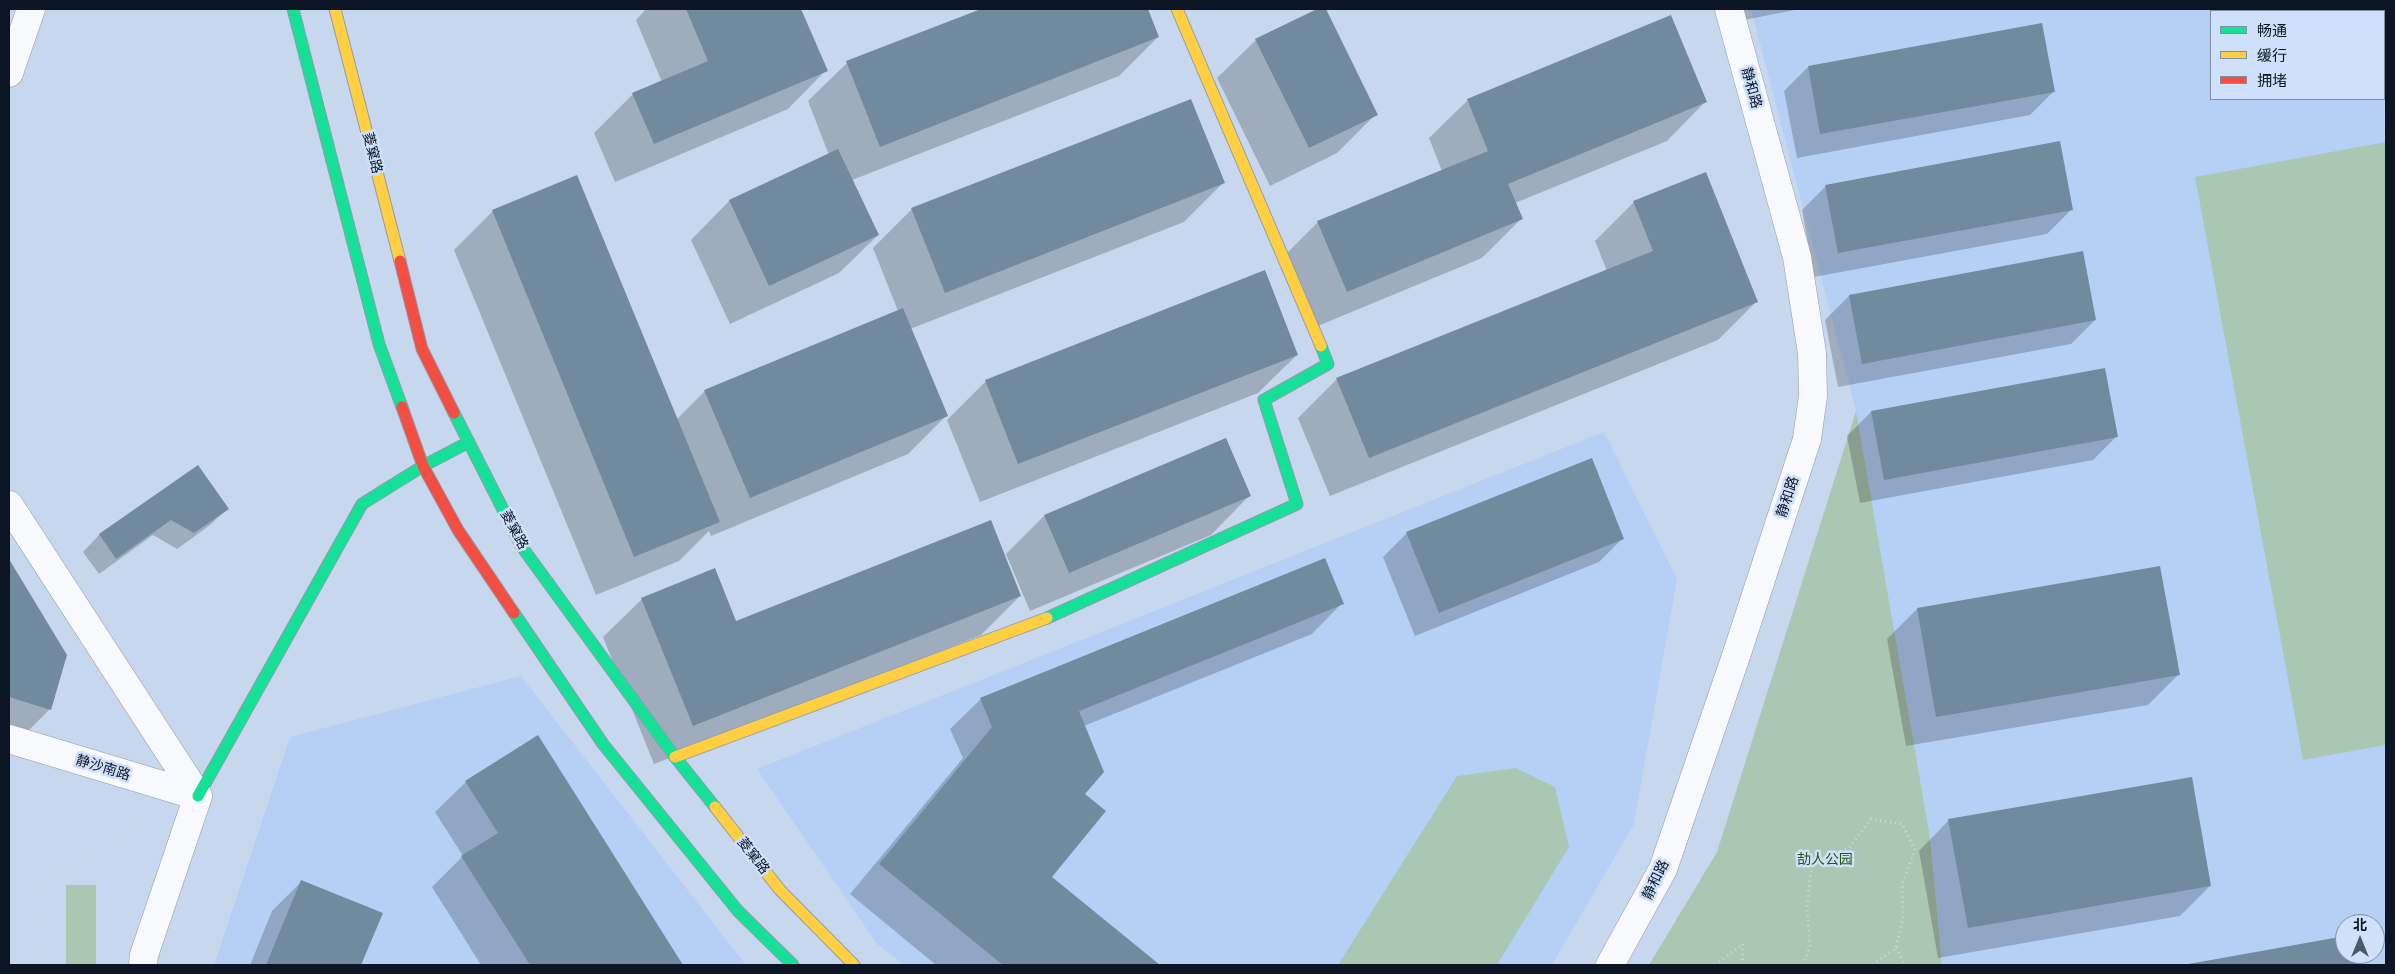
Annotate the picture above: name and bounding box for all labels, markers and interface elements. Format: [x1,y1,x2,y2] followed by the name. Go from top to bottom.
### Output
[2210,10,2385,100] legend
[2257,21,2287,40] text: 畅通
[2257,46,2287,65] text: 缓行
[1737,66,1765,110] street label: 静和路
[2257,71,2287,90] text: 拥堵
[359,131,385,175] street label: 菱窠路
[1774,474,1802,520] street label: 静和路
[497,508,531,552] street label: 菱窠路
[74,752,132,784] street label: 静沙南路
[733,834,773,878] street label: 菱窠路
[1797,852,1853,868] park label: 劼人公园
[1639,857,1673,903] street label: 静和路
[2335,914,2385,964] north arrow
[2353,916,2367,934] text: 北

